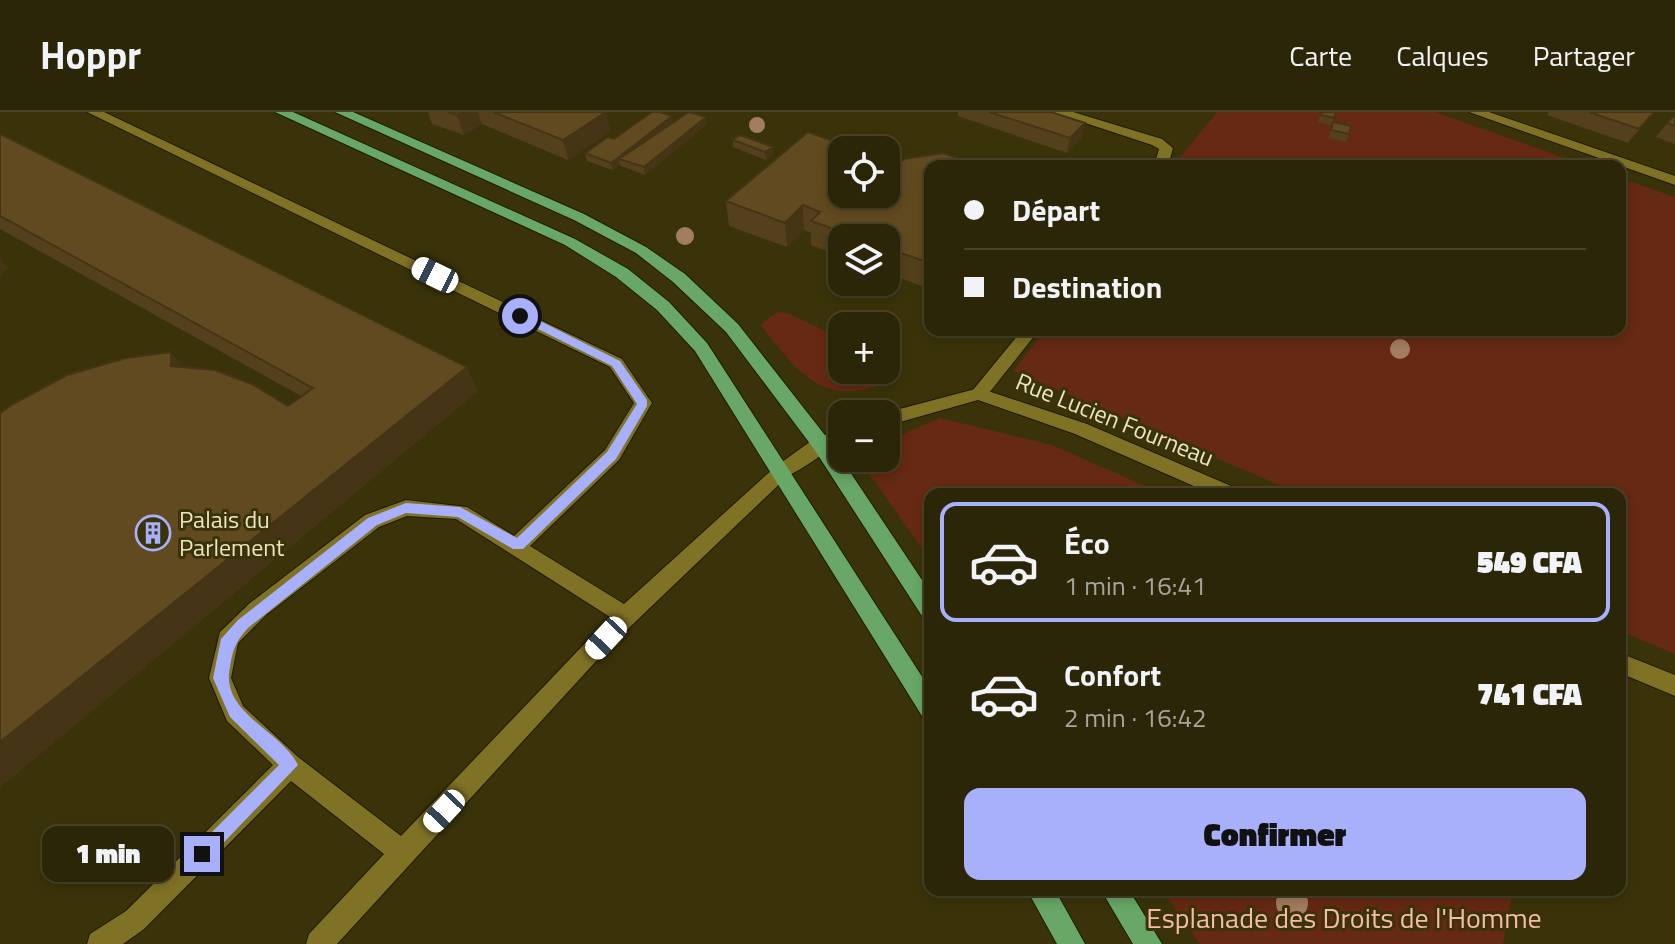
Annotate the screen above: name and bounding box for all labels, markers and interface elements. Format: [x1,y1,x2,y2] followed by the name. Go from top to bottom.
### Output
[40,26,141,84] text: Hoppr
[1289,34,1352,77] text: Carte
[1396,34,1489,77] text: Calques
[1533,34,1635,77] text: Partager
[828,136,900,472] map controls
[828,136,900,208] button: locate
[1012,187,1100,233] text: Départ
[828,224,900,296] button: layers
[408,254,462,296] car
[1012,264,1162,310] text: Destination
[502,298,538,334] route start
[828,312,900,384] button: +
[1011,363,1219,475] street label: Rue Lucien Fourneau
[828,400,900,472] button: −
[179,501,285,565] place label: Palais du Parlement
[134,514,172,552] building icon: Palais du Parlement
[1064,520,1110,566] text: Éco
[968,526,1040,598] icon: car
[1477,539,1582,585] text: 549 CFA
[1064,566,1207,605] text: 1 min · 16:41
[581,612,631,664] car
[1064,652,1161,698] text: Confort
[968,658,1040,730] icon: car
[1477,671,1582,717] text: 741 CFA
[1064,698,1207,737] text: 2 min · 16:42
[419,785,469,837] car
[964,788,1586,880] button: Confirmer
[42,826,174,882] callout: 1 min
[76,834,140,873] text: 1 min
[184,836,220,872] route end
[1146,896,1542,939] park label: Esplanade des Droits de l'Homme

